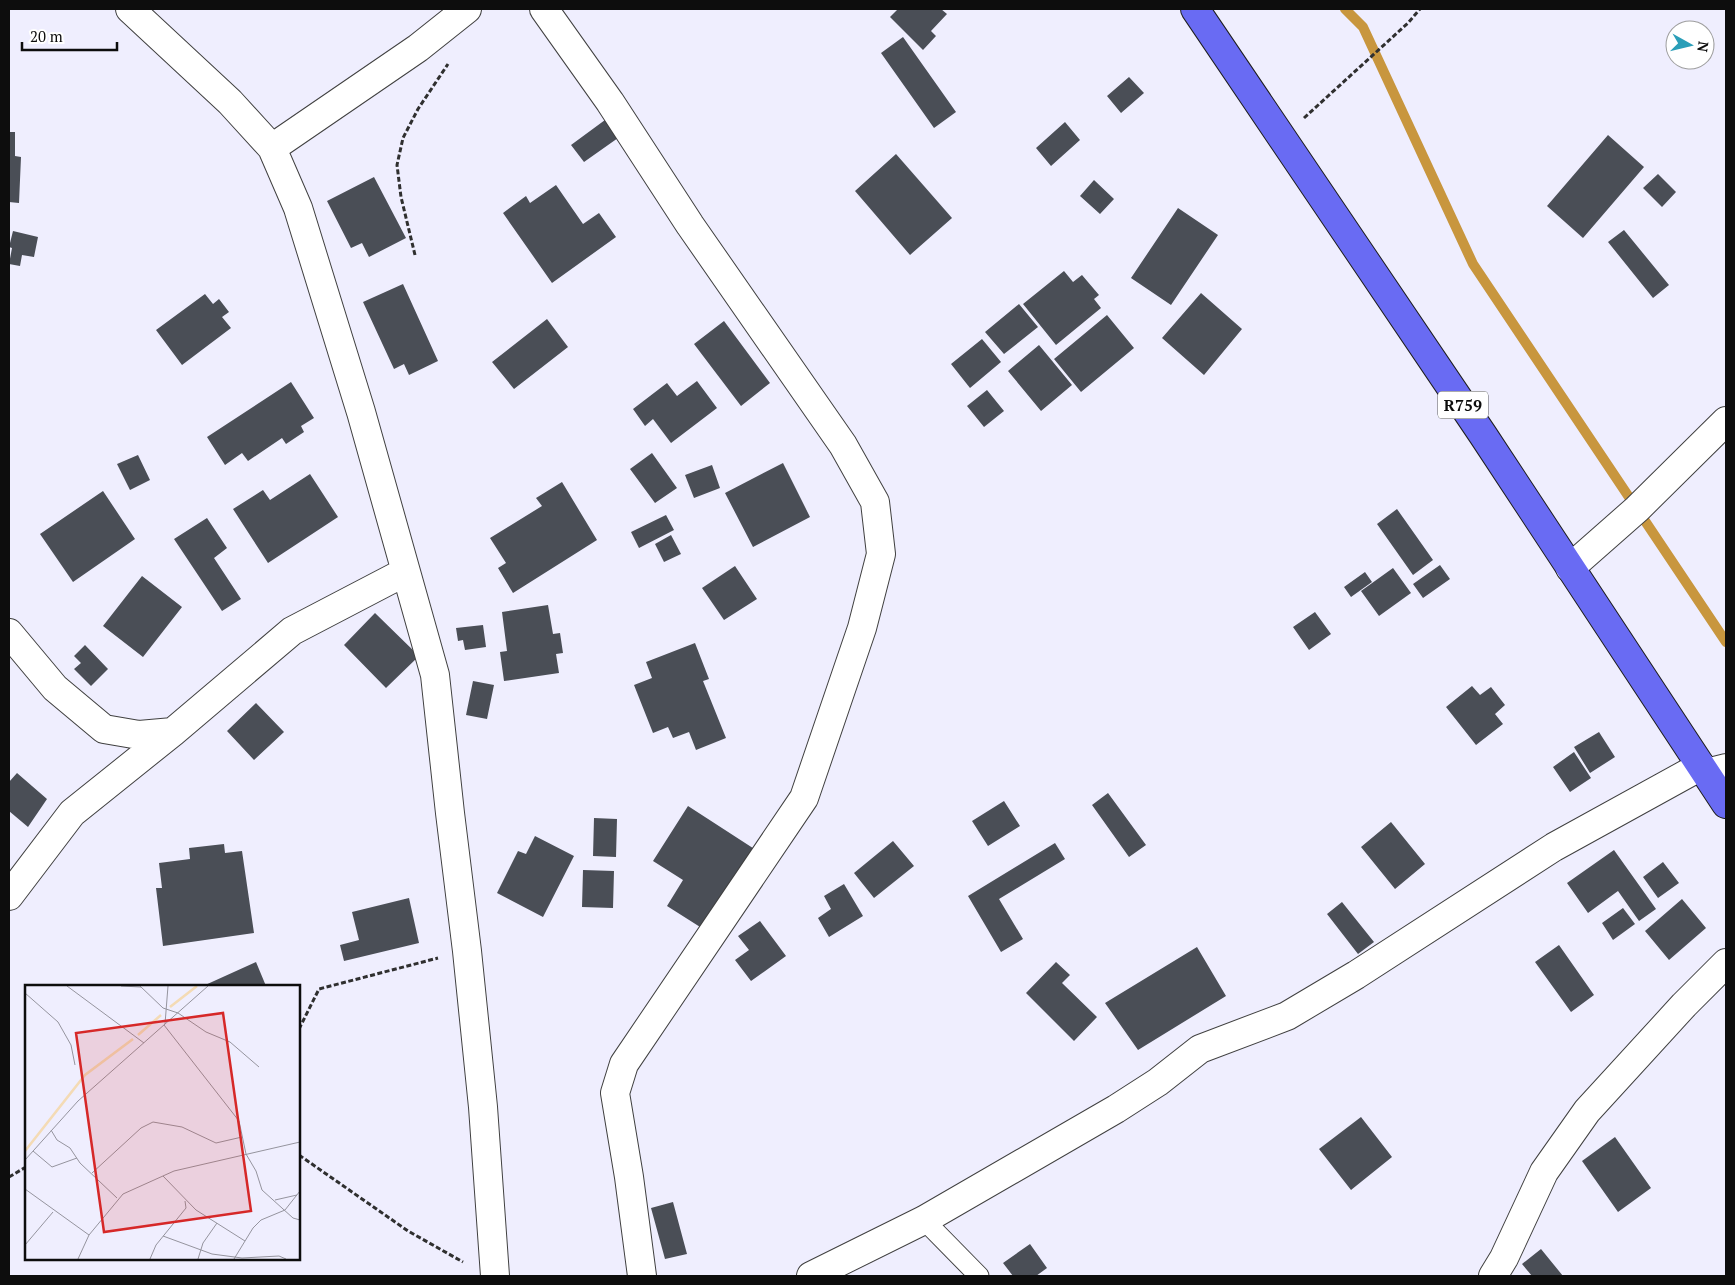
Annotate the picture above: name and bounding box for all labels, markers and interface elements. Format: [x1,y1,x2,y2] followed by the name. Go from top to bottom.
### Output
[22,20,118,52] scale bar
[1665,20,1715,70] north arrow
[30,26,63,46] text: 20 m
[1693,40,1714,54] text: N
[1438,392,1488,418] road number: R759
[25,985,300,1260] inset map

